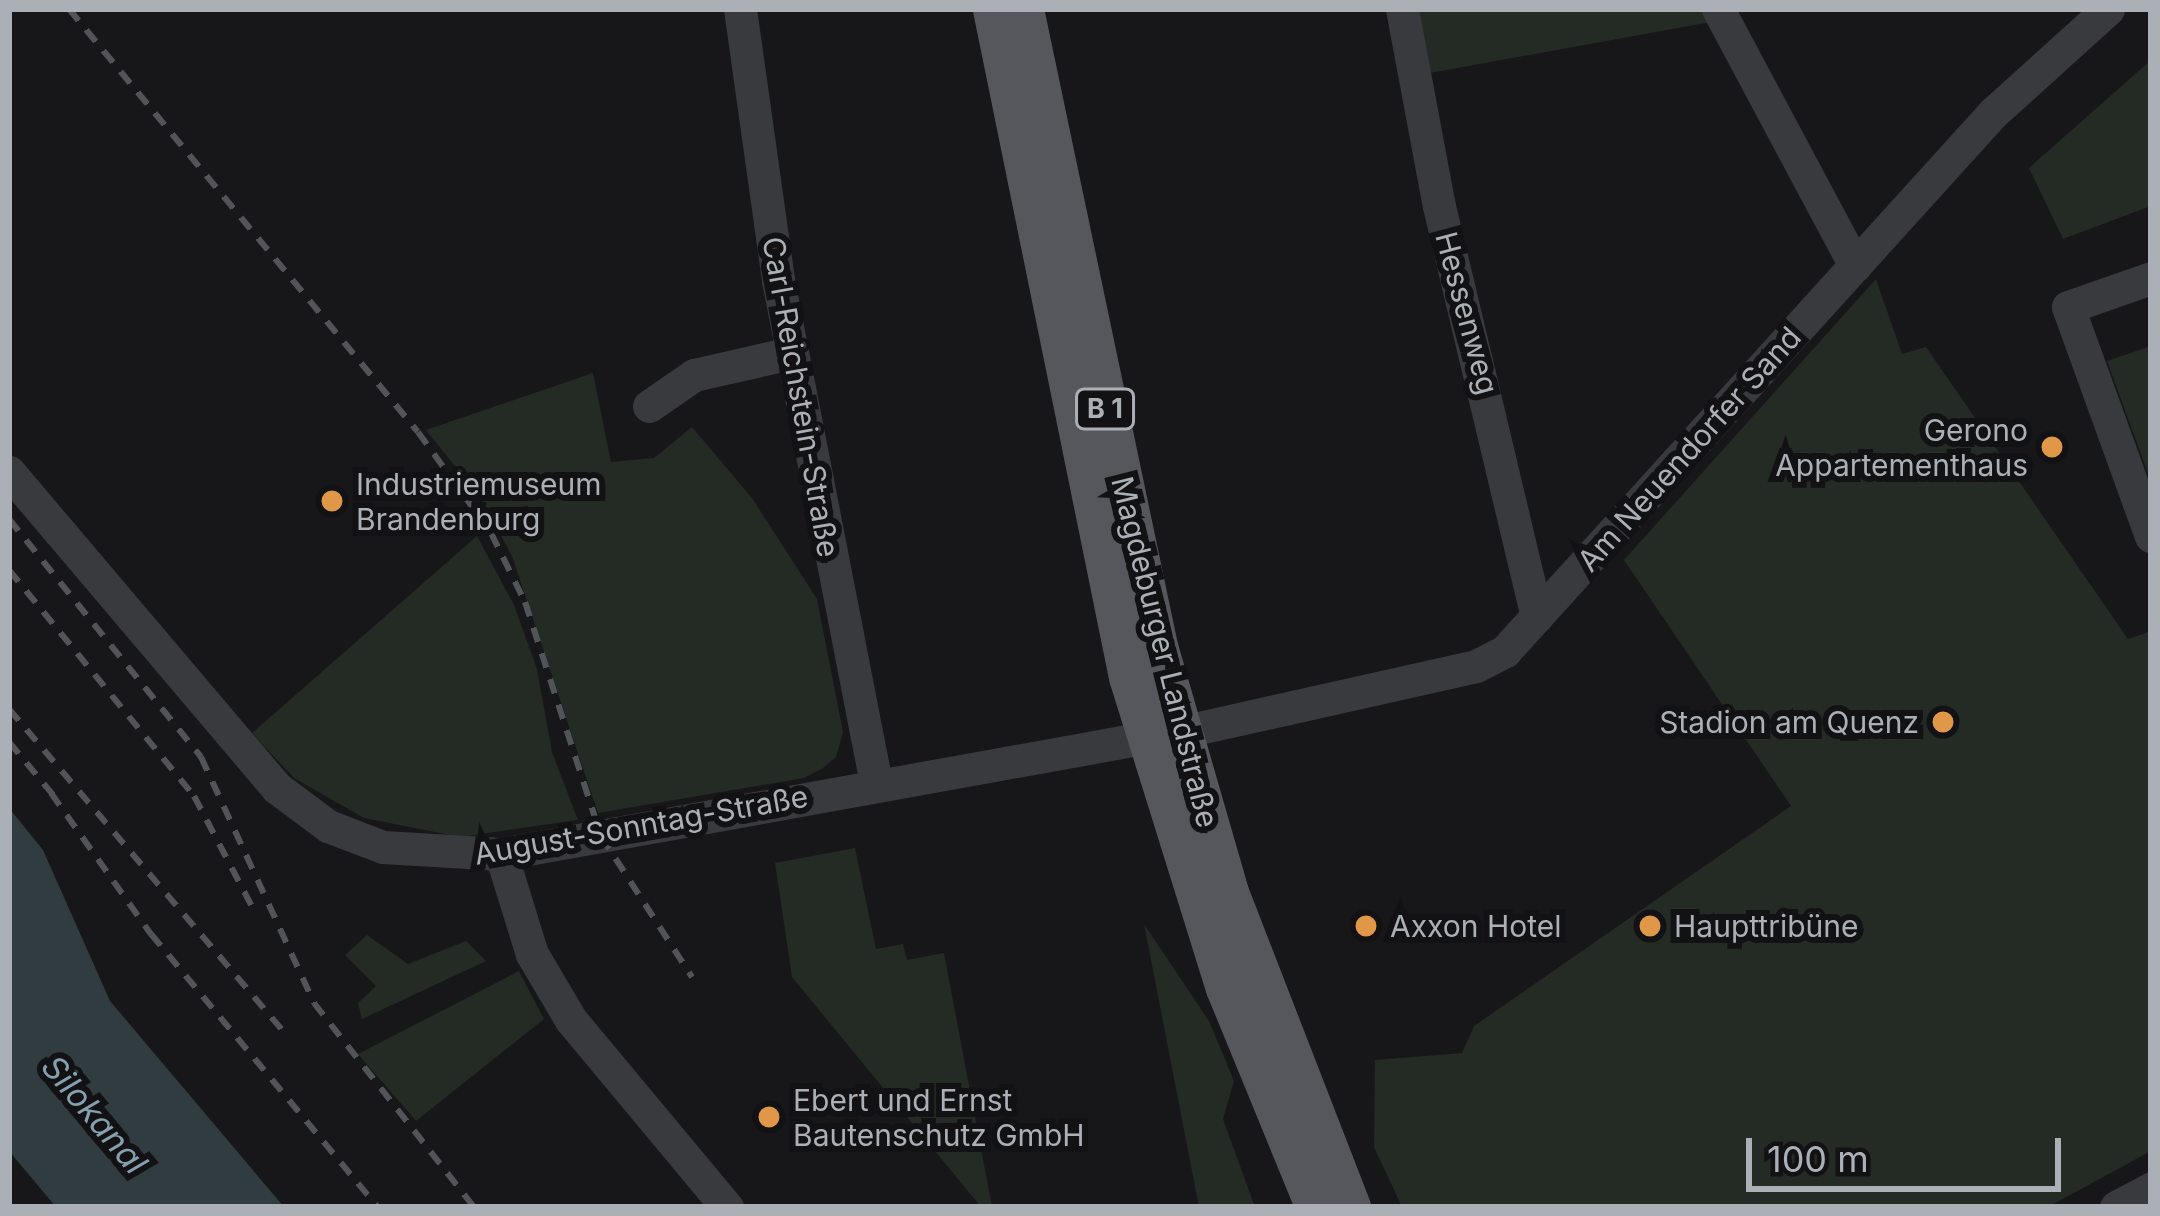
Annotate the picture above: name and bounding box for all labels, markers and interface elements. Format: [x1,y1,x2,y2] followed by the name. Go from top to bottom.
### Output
[1428,228,1506,398] street label: Hessenweg
[755,234,847,560] street label: Carl-Reichstein-Straße
[1570,319,1808,579] street label: Am Neuendorfer Sand
[1075,388,1135,430] road number: B 1
[1775,412,2028,482] place label: Gerono Appartementhaus
[2039,434,2065,460] marker: Gerono Appartementhaus
[356,466,601,536] place label: Industriemuseum Brandenburg
[1104,473,1226,831] street label: Magdeburger Landstraße
[319,488,345,514] marker: Industriemuseum Brandenburg
[1659,704,1919,740] place label: Stadion am Quenz
[1930,709,1956,735] marker: Stadion am Quenz
[471,778,811,872] street label: August-Sonntag-Straße
[1390,908,1561,944] place label: Axxon Hotel
[1674,908,1858,944] place label: Haupttribüne
[1353,913,1379,939] marker: Axxon Hotel
[1637,913,1663,939] marker: Haupttribüne
[33,1048,155,1182] water label: Silokanal
[793,1082,1085,1152] place label: Ebert und Ernst Bautenschutz GmbH
[756,1104,782,1130] marker: Ebert und Ernst Bautenschutz GmbH
[1752,1114,2067,1188] scale bar
[1767,1137,1869,1181] text: 100 m

